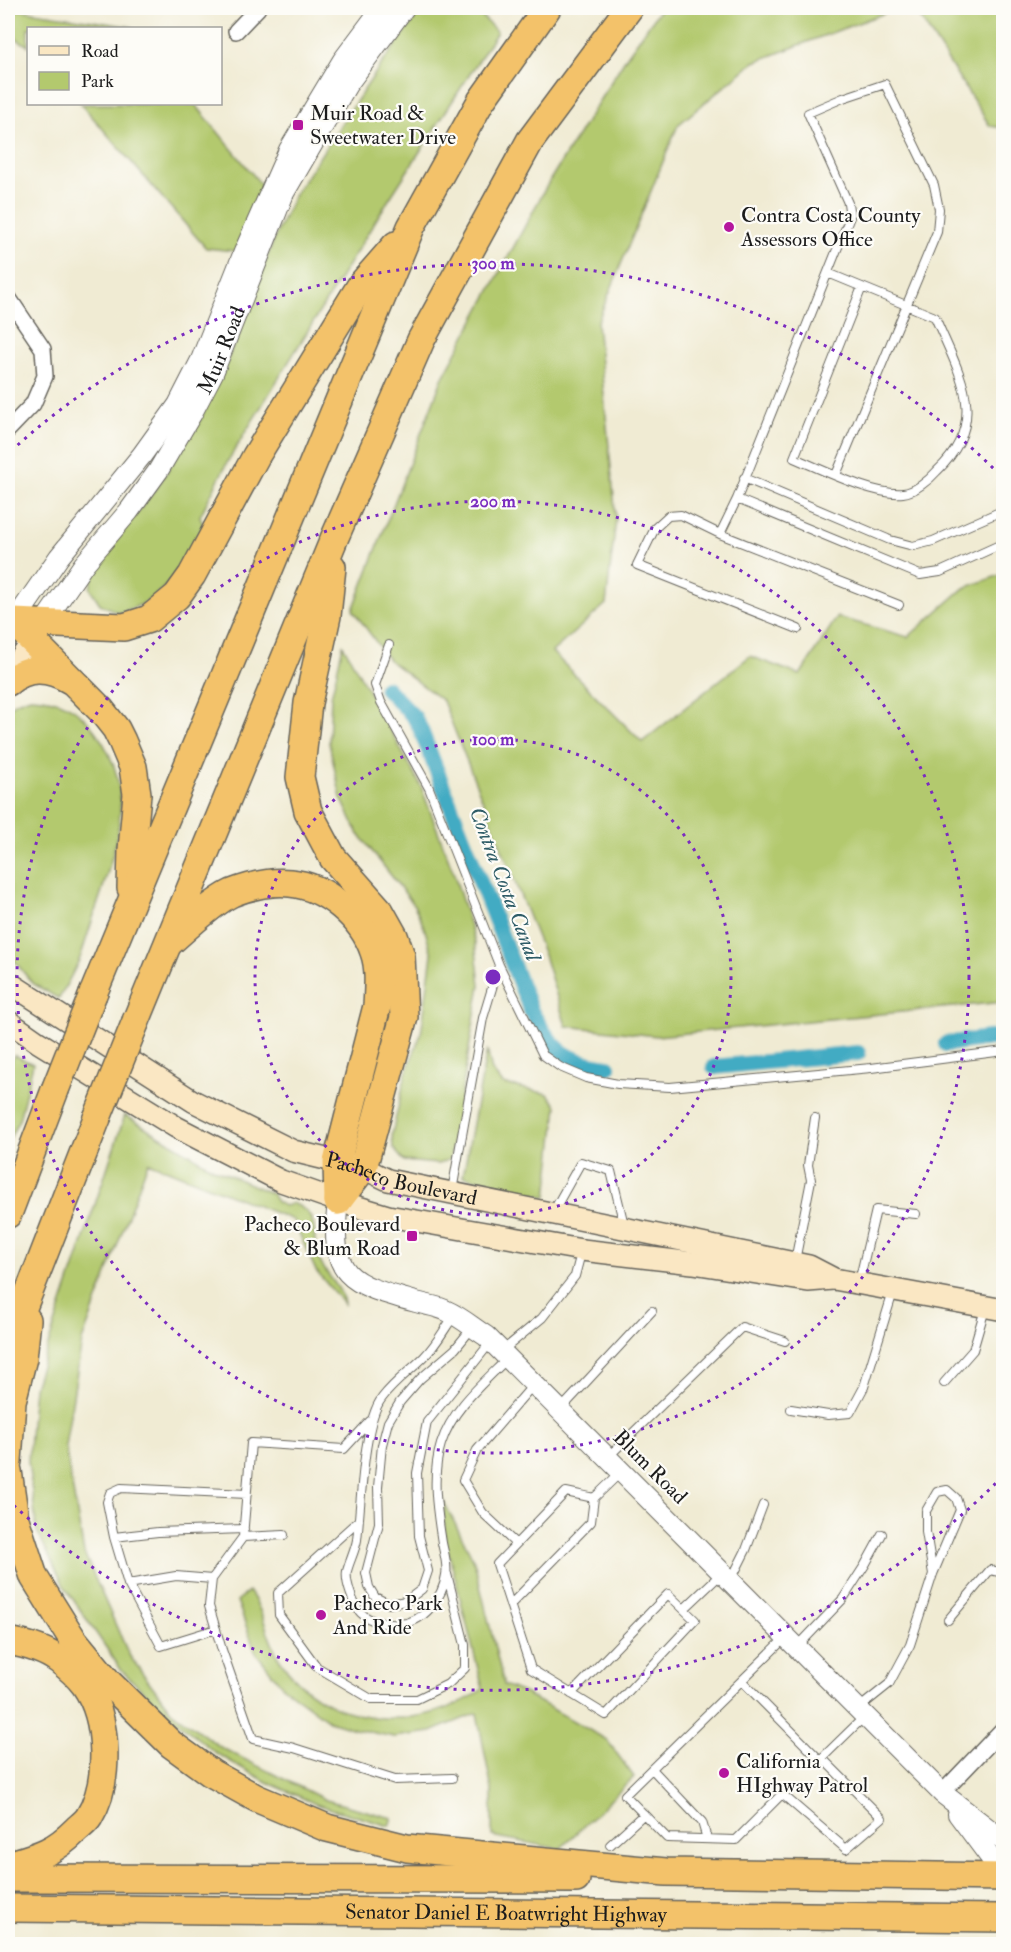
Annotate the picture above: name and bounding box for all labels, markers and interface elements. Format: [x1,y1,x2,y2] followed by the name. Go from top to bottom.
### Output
[27,27,222,105] legend
[81,40,119,63] text: Road
[81,70,114,93] text: Park
[310,100,456,151] place label: Muir Road & Sweetwater Drive
[291,118,305,132] marker: Muir Road & Sweetwater Drive
[740,202,921,253] place label: Contra Costa County Assessors Office
[722,220,736,234] marker: Contra Costa County Assessors Office
[471,252,516,275] text: 300 m
[191,302,252,399] street label: Muir Road
[470,490,517,513] text: 200 m
[472,728,515,751] text: 100 m
[463,803,548,967] water label: Contra Costa Canal
[483,967,503,987] centre of rings
[323,1146,480,1211] street label: Pacheco Boulevard
[244,1211,401,1262] place label: Pacheco Boulevard & Blum Road
[405,1229,419,1243] marker: Pacheco Boulevard & Blum Road
[607,1424,693,1510] street label: Blum Road
[332,1590,443,1641] place label: Pacheco Park And Ride
[314,1608,328,1622] marker: Pacheco Park And Ride
[736,1748,869,1799] place label: California HIghway Patrol
[717,1766,731,1780] marker: California HIghway Patrol
[345,1898,668,1928] street label: Senator Daniel E Boatwright Highway

